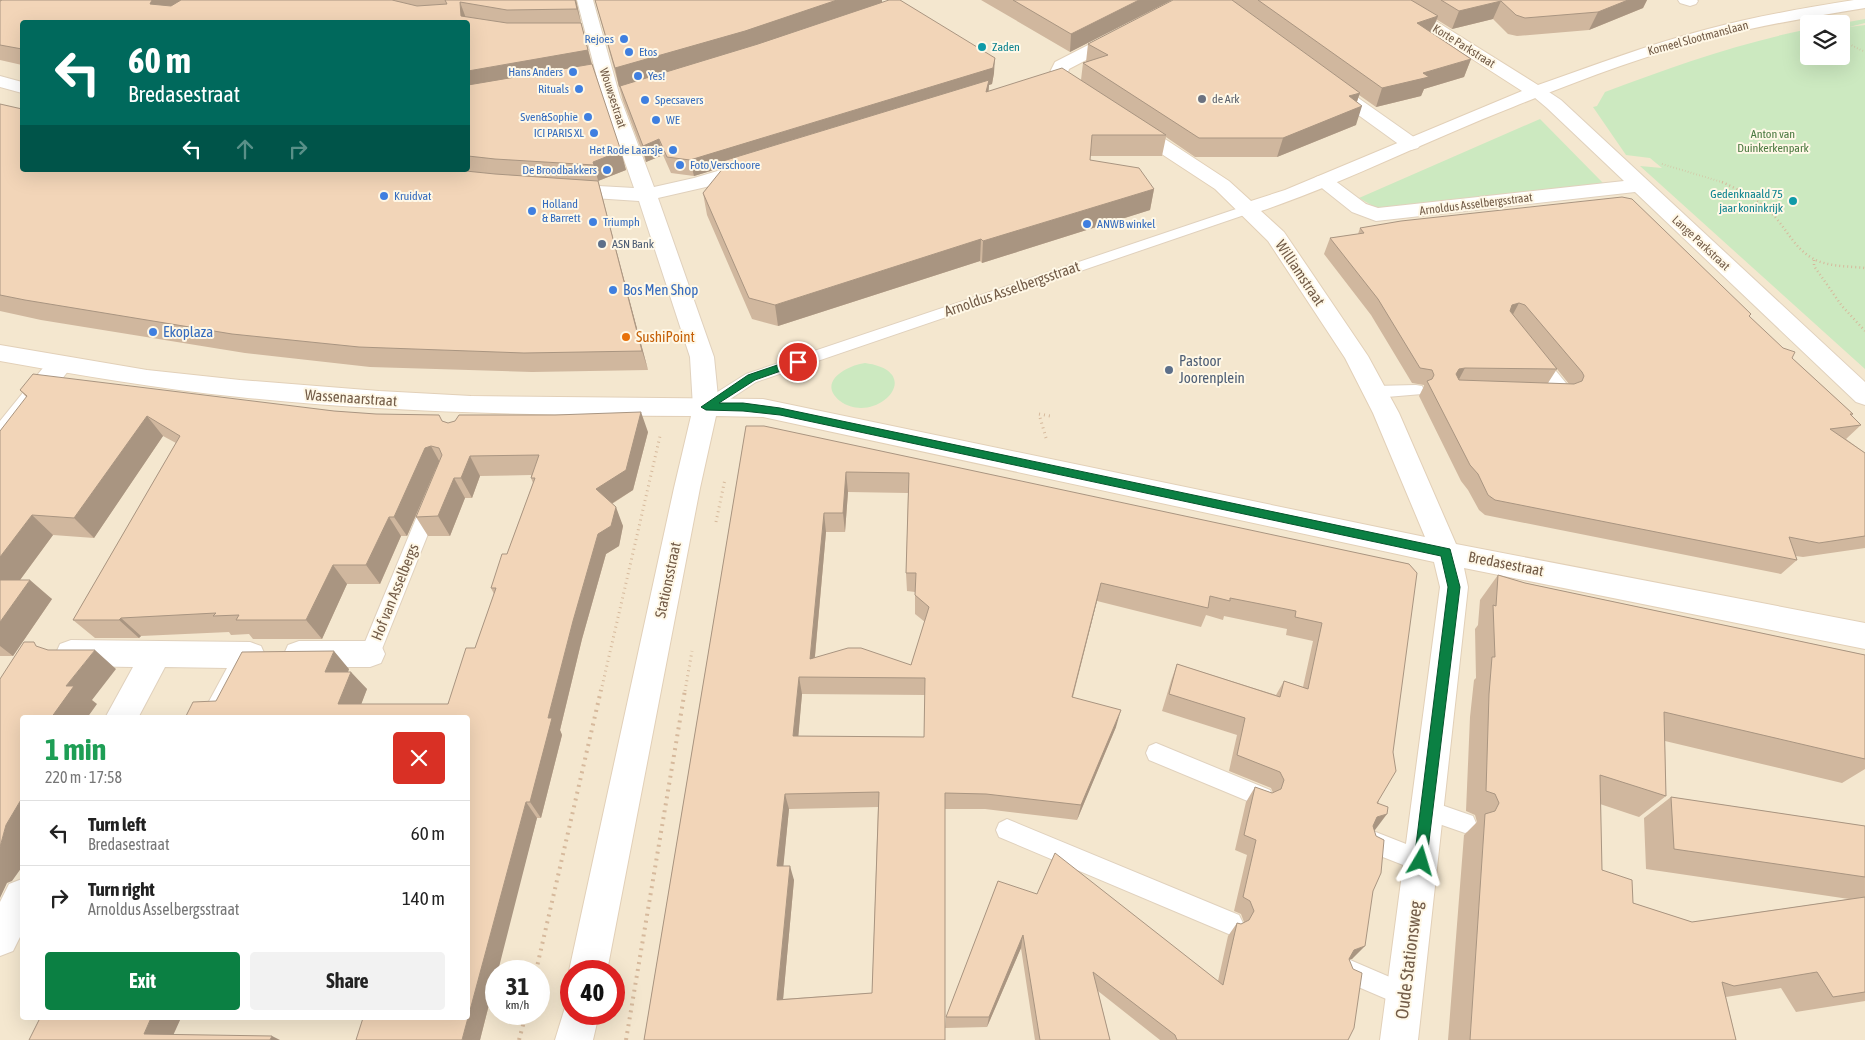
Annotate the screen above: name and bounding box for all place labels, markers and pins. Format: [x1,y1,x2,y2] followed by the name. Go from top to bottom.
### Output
[584,32,614,46] place label: Rejoes
[618,33,630,45] marker: Rejoes
[992,40,1020,54] place label: Zaden
[976,41,988,53] marker: Zaden
[639,45,657,59] place label: Etos
[623,46,635,58] marker: Etos
[508,65,563,79] place label: Hans Anders
[567,66,579,78] marker: Hans Anders
[648,69,665,83] place label: Yes!
[632,70,644,82] marker: Yes!
[538,82,569,96] place label: Rituals
[573,83,585,95] marker: Rituals
[1212,92,1240,106] place label: de Ark
[655,93,703,107] place label: Specsavers
[1196,93,1208,105] marker: de Ark
[639,94,651,106] marker: Specsavers
[520,110,578,124] place label: Sven&Sophie
[582,111,594,123] marker: Sven&Sophie
[666,113,680,127] place label: WE
[650,114,662,126] marker: WE
[534,126,584,140] place label: ICI PARIS XL
[588,127,600,139] marker: ICI PARIS XL
[589,143,663,157] place label: Het Rode Laarsje
[667,144,679,156] marker: Het Rode Laarsje
[690,158,760,172] place label: Foto Verschoore
[674,159,686,171] marker: Foto Verschoore
[522,163,597,177] place label: De Broodbakkers
[601,164,613,176] marker: De Broodbakkers
[1710,187,1784,215] place label: Gedenknaald 75 jaar koninkrijk
[394,189,432,203] place label: Kruidvat
[378,190,390,202] marker: Kruidvat
[1787,195,1799,207] marker: Gedenknaald 75 jaar koninkrijk
[542,197,581,225] place label: Holland & Barrett
[526,205,538,217] marker: Holland & Barrett
[603,215,640,229] place label: Triumph
[587,216,599,228] marker: Triumph
[1097,217,1156,231] place label: ANWB winkel
[1081,218,1093,230] marker: ANWB winkel
[612,237,655,251] place label: ASN Bank
[596,238,608,250] marker: ASN Bank
[623,281,698,298] place label: Bos Men Shop
[607,284,619,296] marker: Bos Men Shop
[163,323,213,340] place label: Ekoplaza
[147,326,159,338] marker: Ekoplaza
[636,328,695,345] place label: SushiPoint
[620,331,632,343] marker: SushiPoint
[777,341,819,383] pin
[1179,352,1245,386] place label: Pastoor Joorenplein
[1163,364,1175,376] marker: Pastoor Joorenplein

